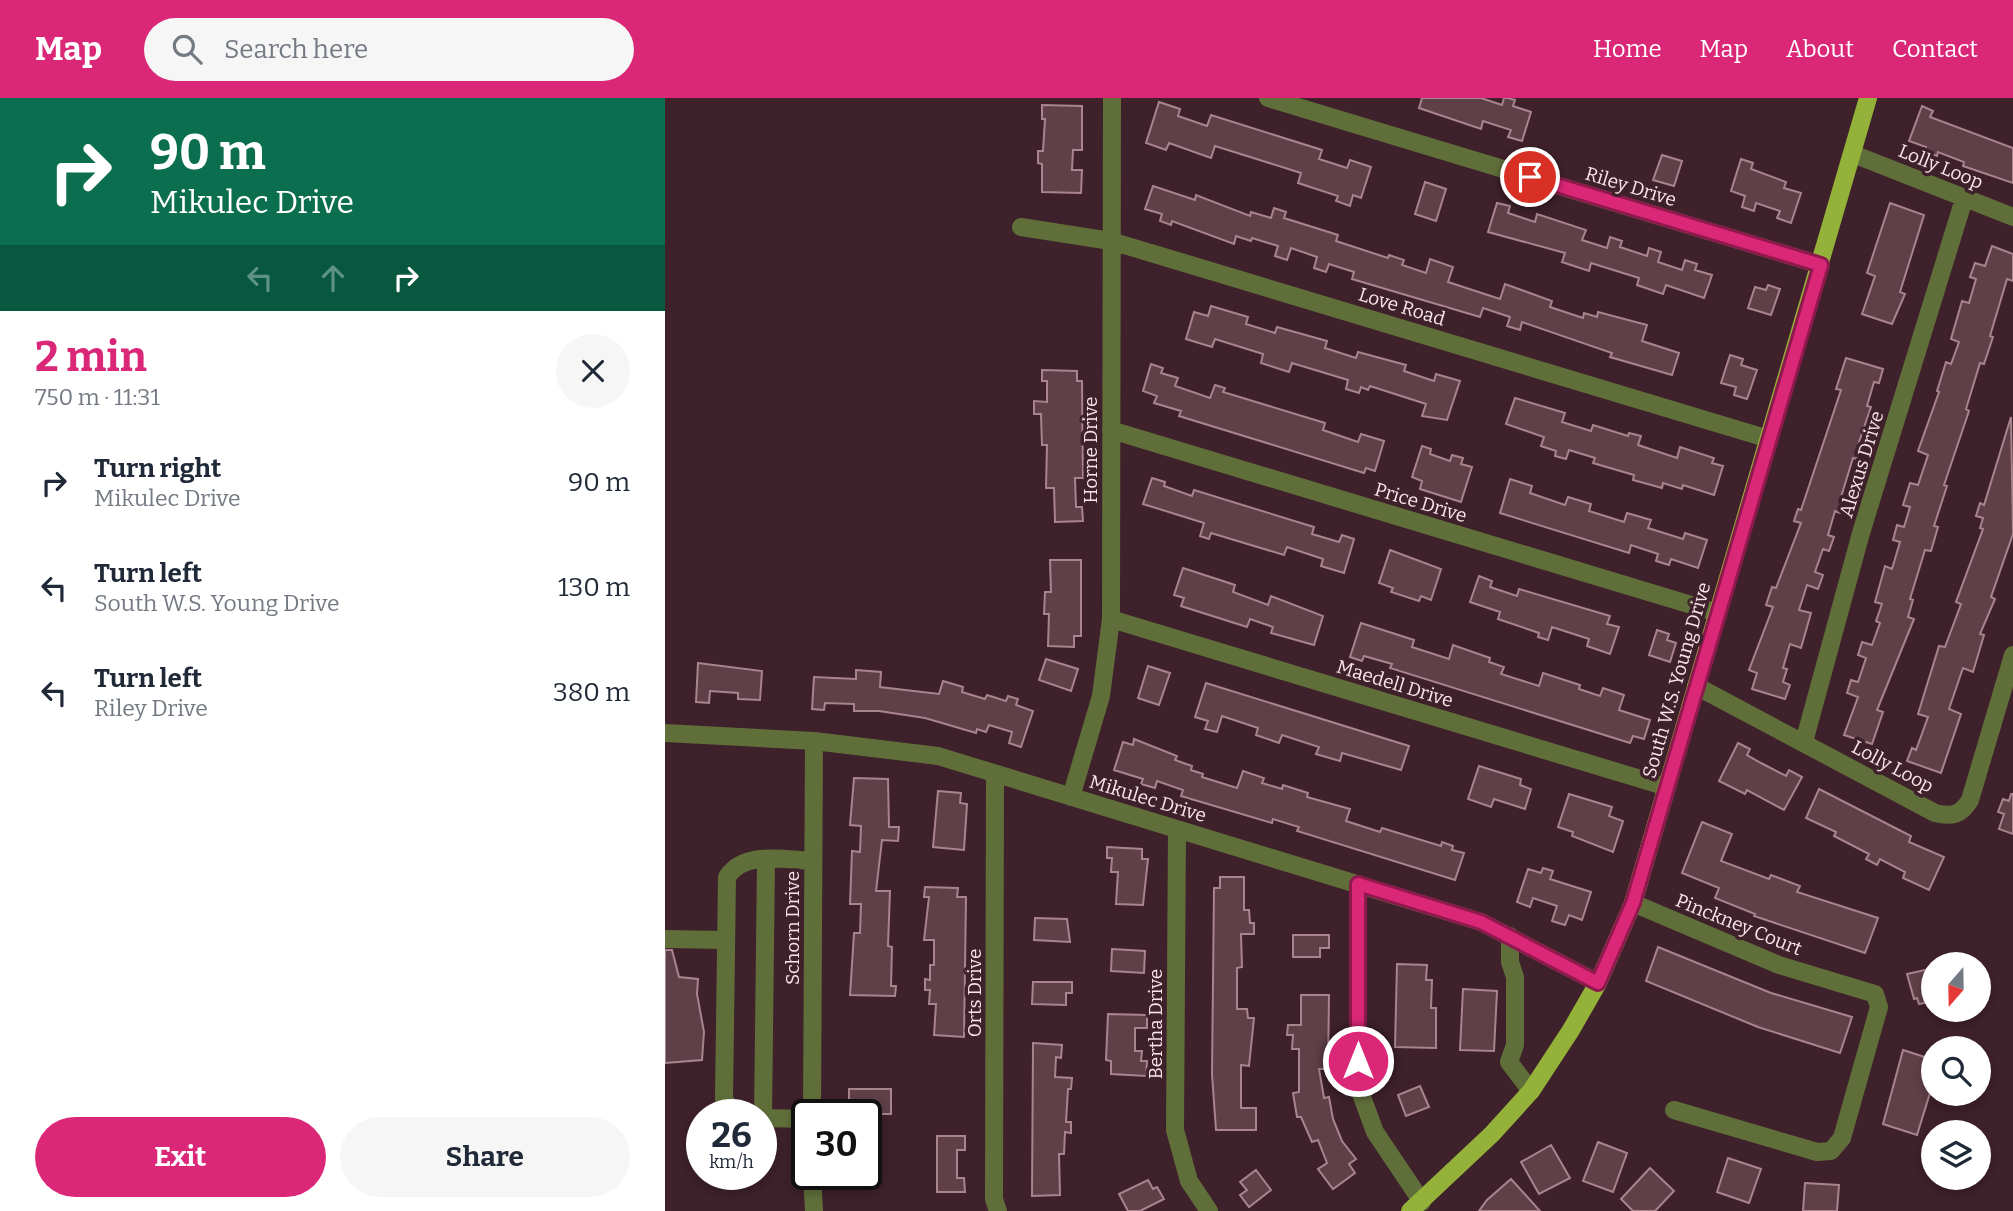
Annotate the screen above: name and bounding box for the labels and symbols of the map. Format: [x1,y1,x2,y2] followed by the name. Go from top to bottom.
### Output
[1895,139,1986,194] street label: Lolly Loop
[1500,147,1560,207] pin
[1583,162,1679,211] street label: Riley Drive
[1356,282,1448,331] street label: Love Road
[1079,397,1102,503] street label: Horne Drive
[1834,408,1889,520] street label: Alexus Drive
[1372,478,1470,527] street label: Price Drive
[1637,579,1716,781] street label: South W.S. Young Drive
[1334,655,1456,712] street label: Maedell Drive
[1848,735,1938,798] street label: Lolly Loop
[1087,770,1209,827] street label: Mikulec Drive
[781,871,804,985] street label: Schorn Drive
[1672,889,1805,960] street label: Pinckney Court
[963,949,986,1037] street label: Orts Drive
[1921,952,1991,1022] north arrow
[1144,969,1167,1079] street label: Bertha Drive
[1321,1024,1395,1098] position arrow
[791,1099,882,1190] speed limit sign: 30

